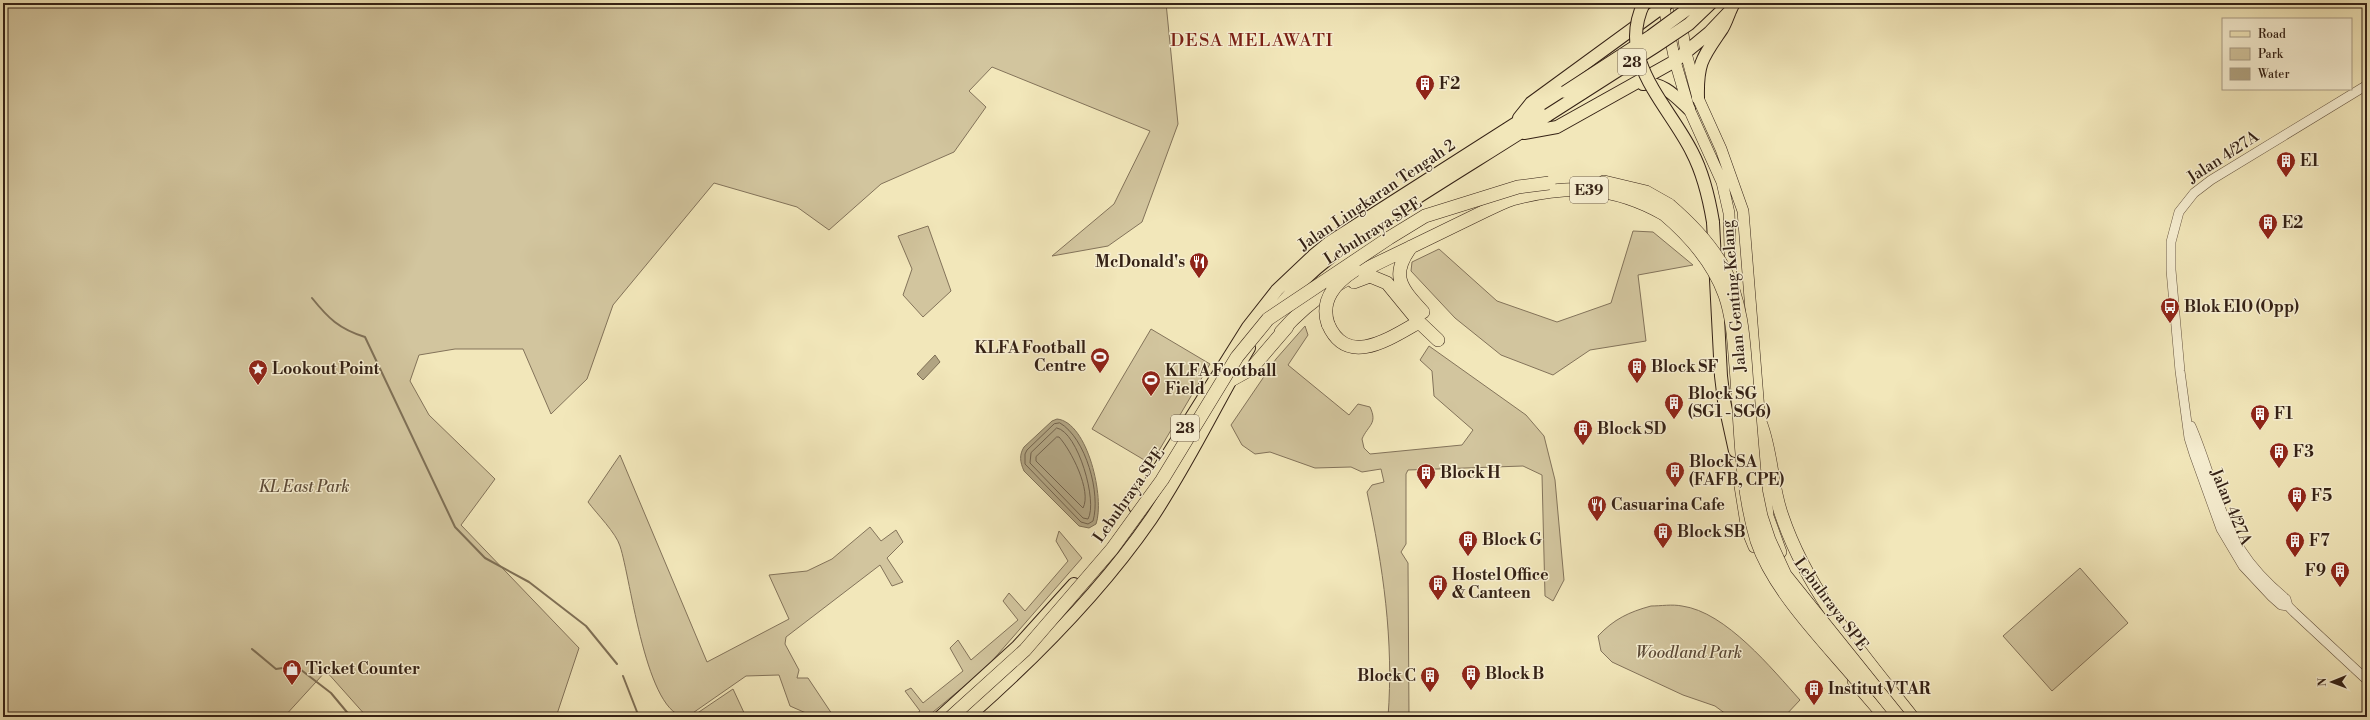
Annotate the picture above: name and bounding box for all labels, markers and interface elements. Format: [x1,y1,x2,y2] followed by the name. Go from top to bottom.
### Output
[2222,18,2352,90] legend
[2258,27,2286,42] text: Road
[1170,29,1334,52] district label: DESA MELAWATI
[2258,47,2284,62] text: Park
[1618,49,1646,75] road number: 28
[2257,67,2290,82] text: Water
[1414,73,1436,101] building icon: F2
[1439,74,1460,94] place label: F2
[2183,126,2263,188] street label: Jalan 4/27A
[1294,135,1459,256] street label: Jalan Lingkaran Tengah 2
[2275,150,2297,178] building icon: E1
[2300,151,2319,171] place label: E1
[1570,177,1608,203] road number: E39
[1320,193,1426,269] street label: Lebuhraya SPE
[2257,212,2279,240] building icon: E2
[2282,213,2303,233] place label: E2
[1717,219,1751,374] street label: Jalan Genting Kelang
[1188,251,1210,279] restaurant icon: McDonald's
[1095,252,1185,272] place label: McDonald's
[2159,296,2181,324] bus stop icon: Blok E10 (Opp)
[2184,297,2299,317] place label: Blok E10 (Opp)
[975,338,1087,376] place label: KLFA Football Centre
[1089,346,1111,374] sports icon: KLFA Football Centre
[1626,356,1648,384] building icon: Block SF
[1651,357,1719,377] place label: Block SF
[247,358,269,386] place icon: Lookout Point
[272,359,379,379] place label: Lookout Point
[1165,361,1277,399] place label: KLFA Football Field
[1140,369,1162,397] sports icon: KLFA Football Field
[1688,384,1771,422] place label: Block SG (SG1 - SG6)
[1663,392,1685,420] building icon: Block SG (SG1 - SG6)
[2249,403,2271,431] building icon: F1
[2274,404,2293,424] place label: F1
[1171,415,1199,441] road number: 28
[1572,418,1594,446] building icon: Block SD
[1597,419,1666,439] place label: Block SD
[2268,441,2290,469] building icon: F3
[2293,442,2314,462] place label: F3
[1089,444,1169,546] street label: Lebuhraya SPE
[1689,452,1784,490] place label: Block SA (FAFB, CPE)
[1664,460,1686,488] building icon: Block SA (FAFB, CPE)
[1415,462,1437,490] building icon: Block H
[1440,463,1501,483] place label: Block H
[2206,465,2256,549] street label: Jalan 4/27A
[258,477,350,497] park label: KL East Park
[2286,485,2308,513] building icon: F5
[2311,486,2332,506] place label: F5
[1586,494,1608,522] restaurant icon: Casuarina Cafe
[1611,495,1725,515] place label: Casuarina Cafe
[1652,521,1674,549] building icon: Block SB
[1677,522,1745,542] place label: Block SB
[1457,529,1479,557] building icon: Block G
[1482,530,1542,550] place label: Block G
[2284,530,2306,558] building icon: F7
[2309,531,2330,551] place label: F7
[1789,553,1873,655] street label: Lebuhraya SPE
[2329,560,2351,588] building icon: F9
[2305,561,2326,581] place label: F9
[1452,565,1549,603] place label: Hostel Office & Canteen
[1427,573,1449,601] building icon: Hostel Office & Canteen
[1636,643,1742,663] park label: Woodland Park
[281,658,303,686] shop icon: Ticket Counter
[306,659,420,679] place label: Ticket Counter
[2312,662,2352,702] north arrow
[1460,663,1482,691] building icon: Block B
[1485,664,1544,684] place label: Block B
[1419,665,1441,693] building icon: Block C
[1357,666,1416,686] place label: Block C
[2316,677,2330,687] text: N
[1803,678,1825,706] building icon: Institut VTAR
[1828,679,1932,699] place label: Institut VTAR

